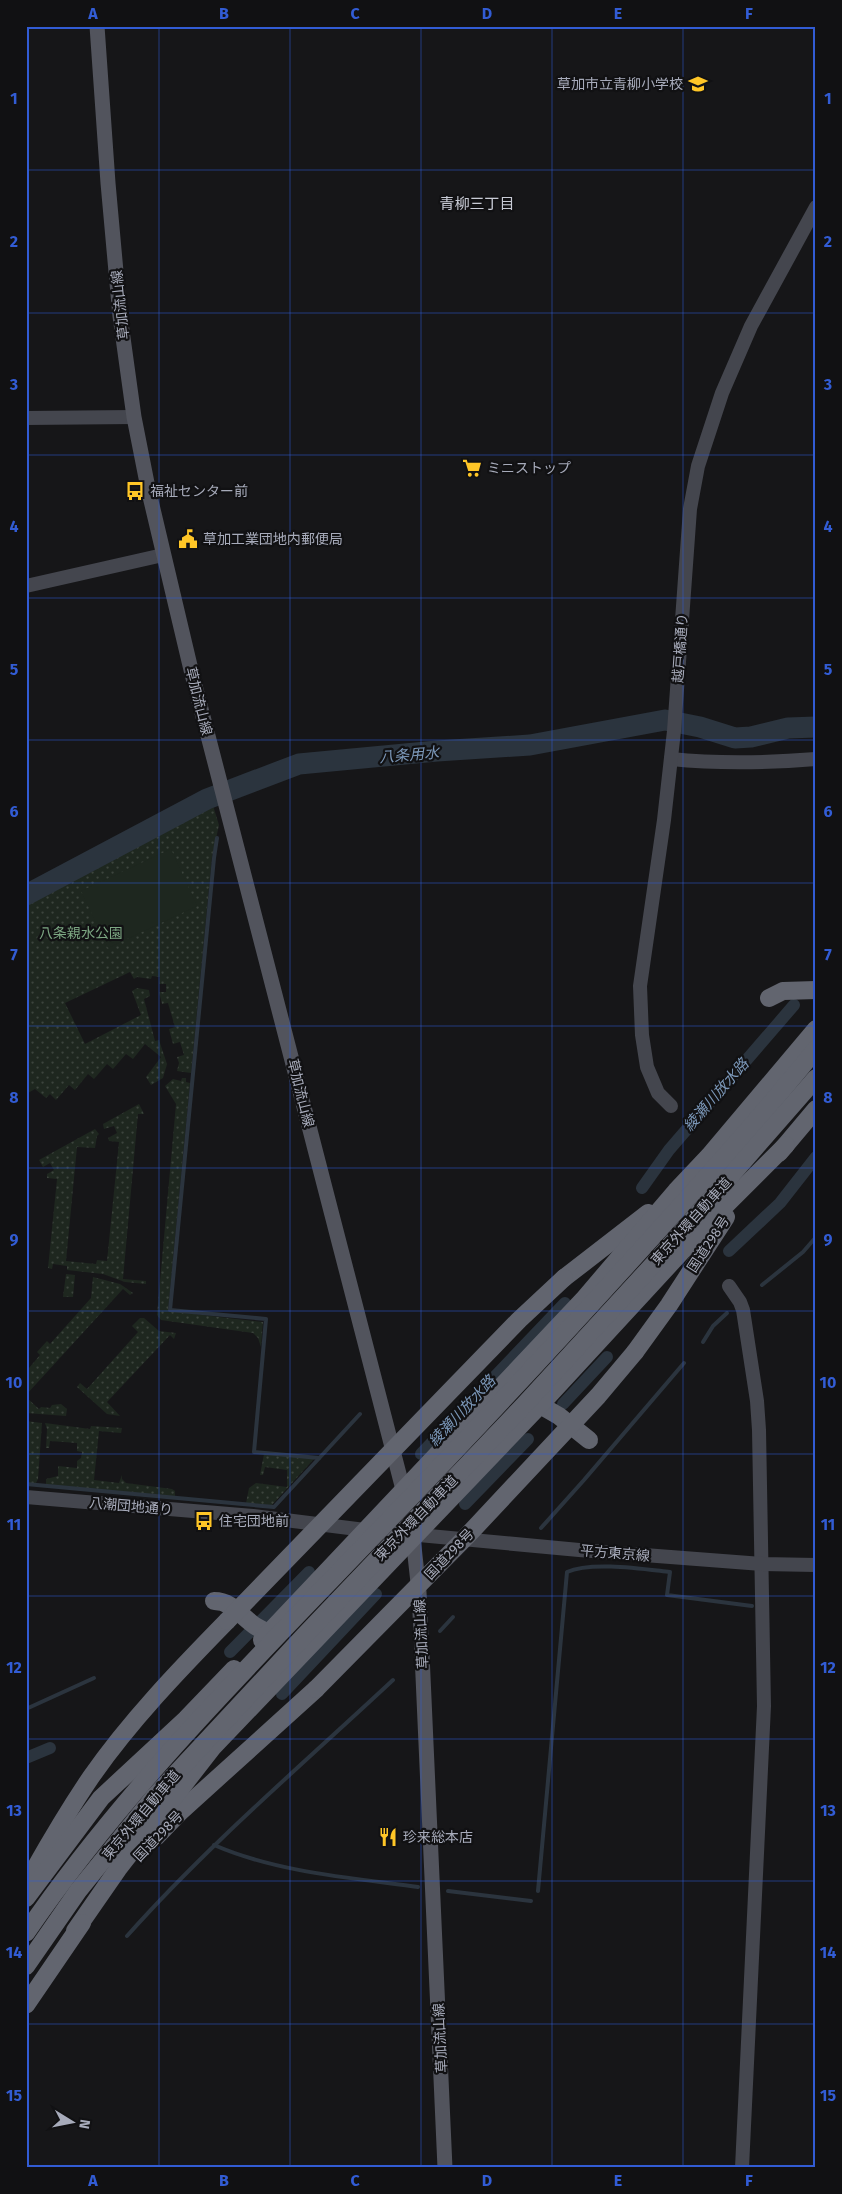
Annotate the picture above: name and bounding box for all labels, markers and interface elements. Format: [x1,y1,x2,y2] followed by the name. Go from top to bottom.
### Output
[87,4,98,23] text: A
[219,4,229,23] text: B
[350,4,360,23] text: C
[482,4,492,23] text: D
[614,4,622,23] text: E
[745,4,753,23] text: F
[687,73,709,95] school or university icon: 草加市立青柳小学校
[557,76,683,93] place label: 草加市立青柳小学校
[10,89,18,108] text: 1
[824,89,832,108] text: 1
[439,195,515,213] district label: 青柳三丁目
[10,232,18,251] text: 2
[824,232,832,251] text: 2
[108,269,133,341] street label: 草加流山線
[9,375,18,394] text: 3
[823,375,832,394] text: 3
[461,457,483,479] supermarket icon: ミニストップ
[487,460,571,477] place label: ミニストップ
[124,480,146,502] bus stop icon: 福祉センター前
[150,483,248,500] place label: 福祉センター前
[9,517,19,536] text: 4
[823,517,833,536] text: 4
[177,528,199,550] public building icon: 草加工業団地内郵便局
[203,531,343,548] place label: 草加工業団地内郵便局
[670,613,691,684] street label: 越戸橋通り
[10,660,19,679] text: 5
[824,660,833,679] text: 5
[182,665,215,737] street label: 草加流山線
[378,743,442,767] water label: 八条用水
[9,802,19,821] text: 6
[823,802,833,821] text: 6
[39,925,123,942] park label: 八条親水公園
[10,945,18,964] text: 7
[824,945,832,964] text: 7
[680,1054,754,1135] water label: 綾瀬川放水路
[284,1057,317,1129] street label: 草加流山線
[9,1088,19,1107] text: 8
[823,1088,833,1107] text: 8
[648,1174,735,1269] street label: 東京外環自動車道
[684,1213,733,1276] street label: 国道298号
[10,1230,19,1249] text: 9
[824,1230,833,1249] text: 9
[425,1370,501,1450] water label: 綾瀬川放水路
[6,1373,22,1392] text: 10
[820,1373,836,1392] text: 10
[371,1472,461,1565] street label: 東京外環自動車道
[88,1494,174,1519] street label: 八潮団地通り
[193,1510,215,1532] bus stop icon: 住宅団地前
[219,1513,289,1530] place label: 住宅団地前
[7,1515,21,1534] text: 11
[821,1515,835,1534] text: 11
[421,1525,478,1583] street label: 国道298号
[579,1542,651,1565] street label: 平方東京線
[411,1599,432,1669] street label: 草加流山線
[6,1658,22,1677] text: 12
[820,1658,836,1677] text: 12
[99,1767,184,1864] street label: 東京外環自動車道
[6,1801,22,1820] text: 13
[820,1801,836,1820] text: 13
[130,1807,187,1865] street label: 国道298号
[377,1826,399,1848] restaurant icon: 珍来総本店
[403,1829,473,1846] place label: 珍来総本店
[6,1943,22,1962] text: 14
[820,1943,836,1962] text: 14
[430,2003,451,2073] street label: 草加流山線
[6,2086,22,2105] text: 15
[820,2086,836,2105] text: 15
[48,2096,98,2146] north arrow
[75,2118,93,2130] text: N
[87,2171,98,2190] text: A
[219,2171,229,2190] text: B
[350,2171,360,2190] text: C
[482,2171,492,2190] text: D
[614,2171,622,2190] text: E
[745,2171,753,2190] text: F

